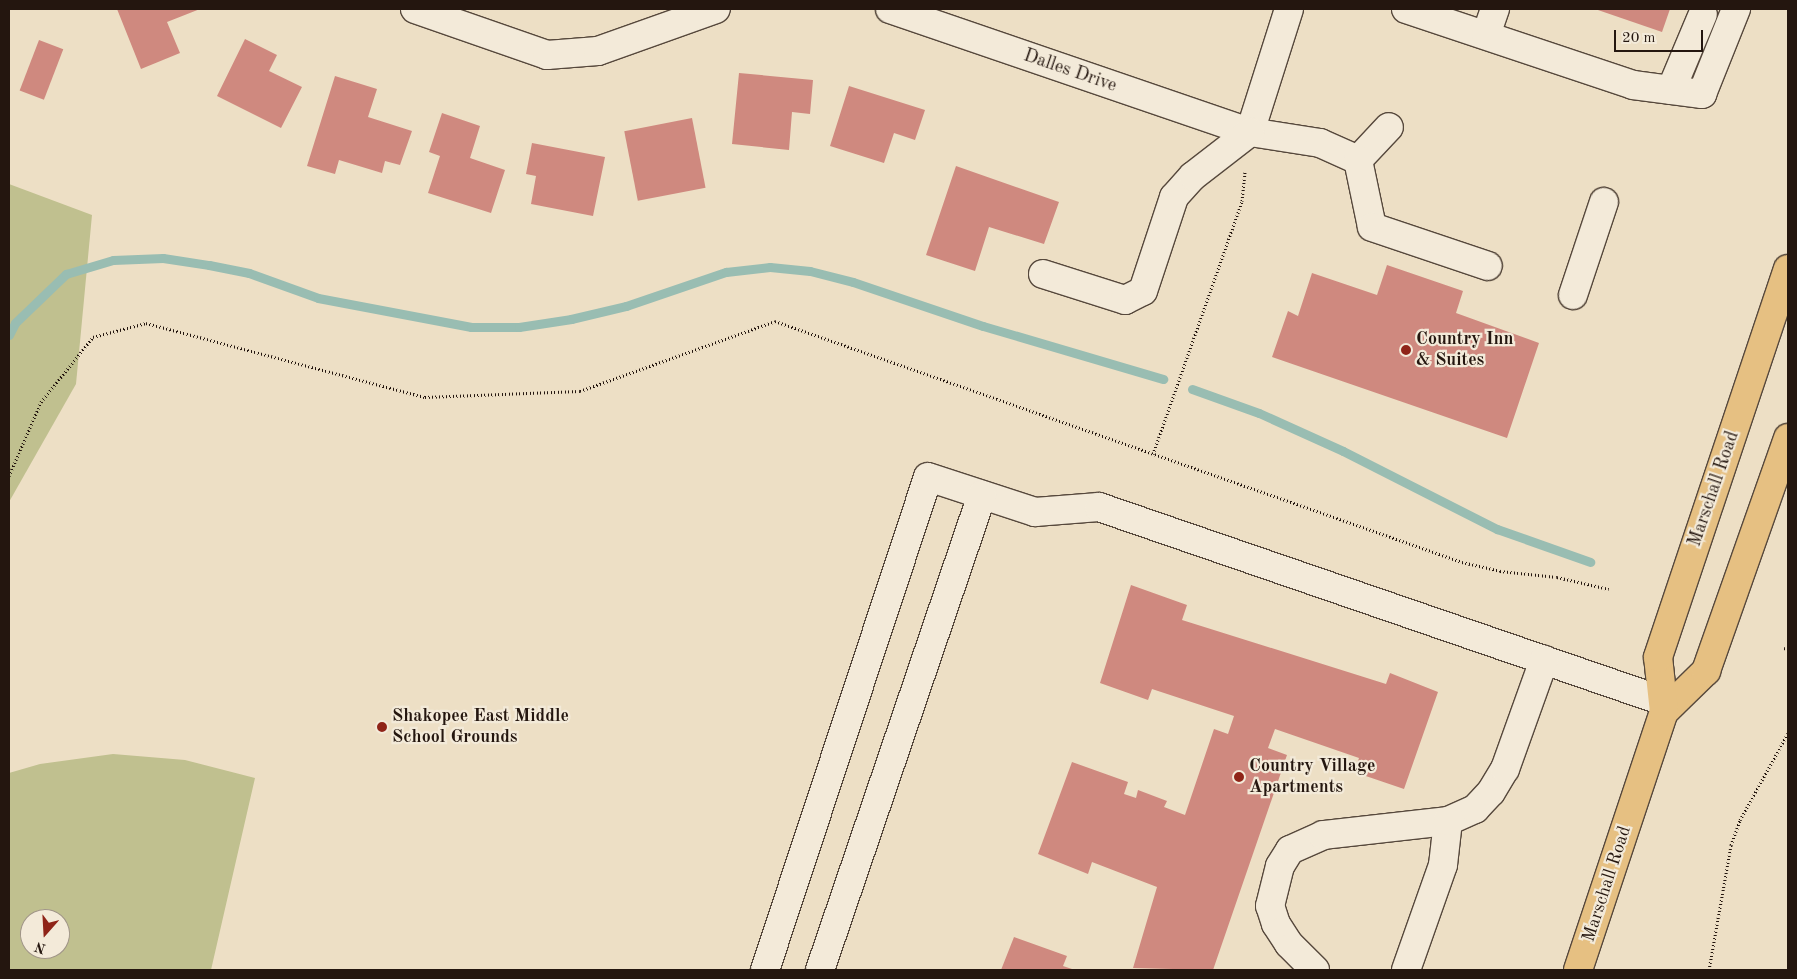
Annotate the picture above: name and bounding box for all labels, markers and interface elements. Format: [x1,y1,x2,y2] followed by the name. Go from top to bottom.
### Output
[1617,20,1706,52] scale bar
[1622,31,1656,46] text: 20 m
[1021,45,1119,97] street label: Dalles Drive
[1416,329,1514,372] place label: Country Inn & Suites
[1400,344,1412,356] marker: Country Inn & Suites
[1684,428,1744,550] street label: Marschall Road
[392,706,569,749] place label: Shakopee East Middle School Grounds
[376,721,388,733] marker: Shakopee East Middle School Grounds
[1249,756,1375,799] place label: Country Village Apartments
[1233,771,1245,783] marker: Country Village Apartments
[1578,823,1636,945] street label: Marschall Road
[20,909,70,959] north arrow
[33,939,48,956] text: N

